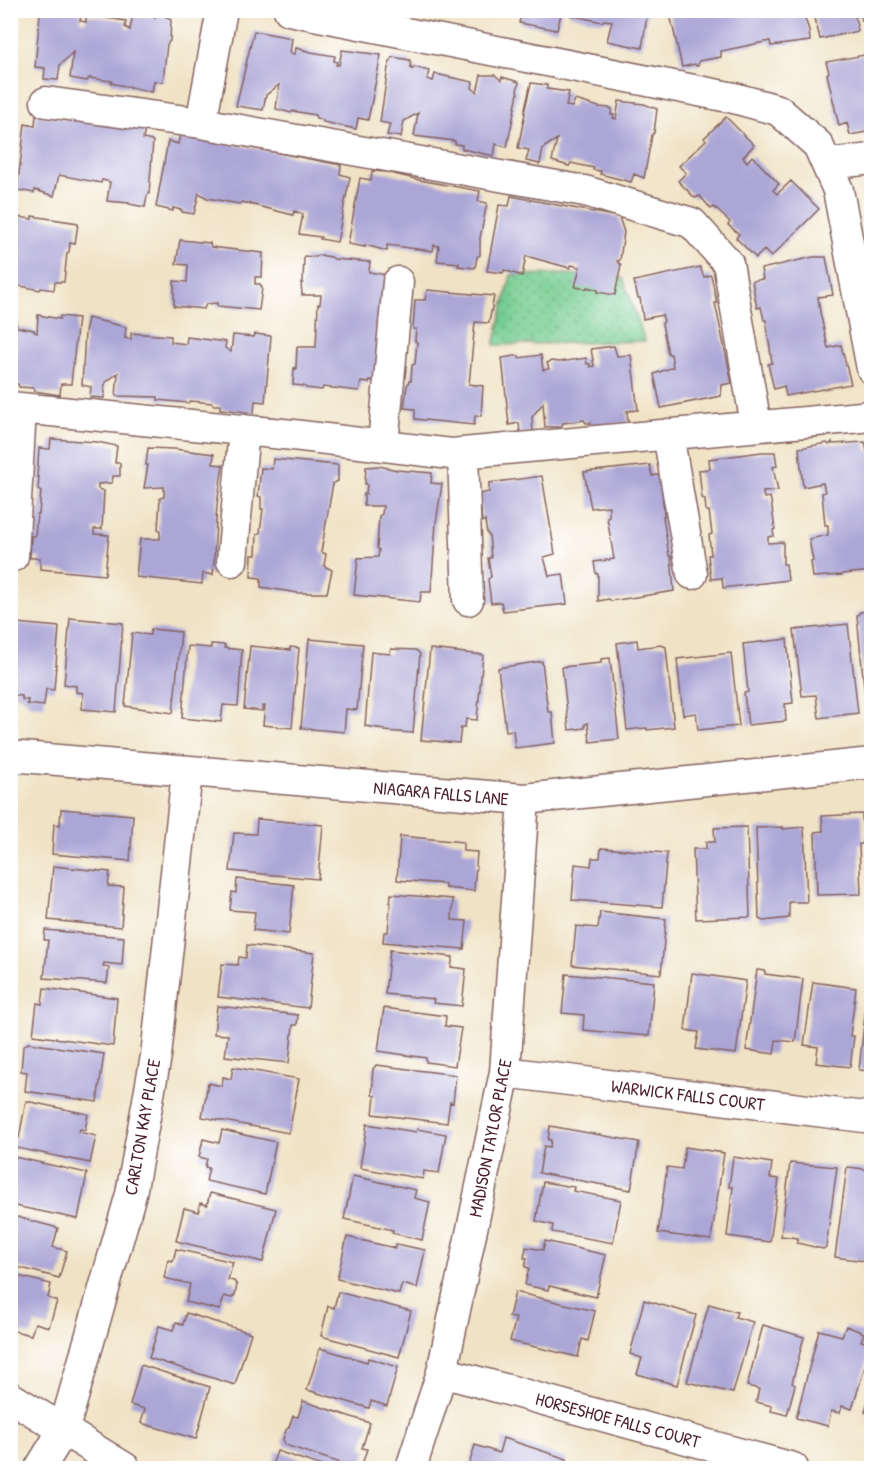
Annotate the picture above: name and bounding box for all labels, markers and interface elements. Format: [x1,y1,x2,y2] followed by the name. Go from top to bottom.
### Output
[372,775,510,811] street label: NIAGARA FALLS LANE
[118,1057,166,1197] street label: CARLTON KAY PLACE
[462,1057,518,1219] street label: MADISON TAYLOR PLACE
[610,1073,767,1117] street label: WARWICK FALLS COURT
[533,1386,704,1454] street label: HORSESHOE FALLS COURT

